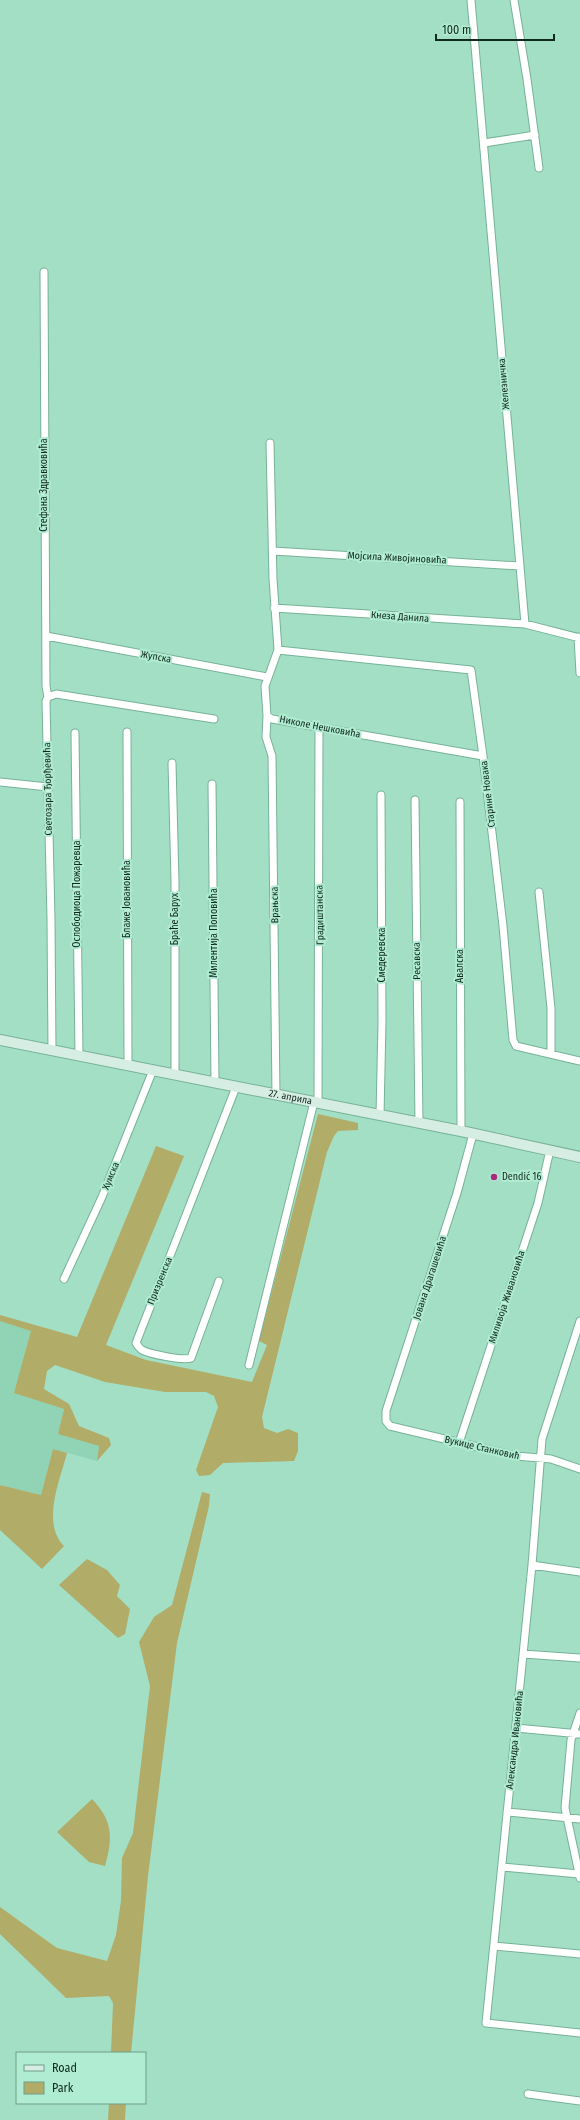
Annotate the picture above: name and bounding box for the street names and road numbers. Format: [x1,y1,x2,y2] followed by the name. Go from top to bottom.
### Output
[496,358,512,410] street label: Железничка
[38,438,50,532] street label: Стефана Здравковића
[347,548,447,567] street label: Мојсила Живојиновића
[371,609,430,625] street label: Кнеза Данила
[140,648,172,666] street label: Жупска
[278,713,362,741] street label: Николе Нешковића
[41,742,55,836] street label: Светозара Ђорђевића
[478,760,498,828] street label: Старине Новака
[71,840,83,948] street label: Ослободиоца Пожаревца
[121,860,133,938] street label: Блаже Јовановића
[313,885,327,945] street label: Градиштанска
[269,886,281,923] street label: Врањска
[207,888,220,978] street label: Милентија Поповића
[169,892,181,945] street label: Браће Барух
[376,927,388,982] street label: Смедеревска
[411,942,423,980] street label: Ресавска
[454,949,466,983] street label: Авалска
[268,1087,313,1107] street label: 27. априла
[100,1160,122,1192] street label: Хумска
[411,1235,449,1321] street label: Јована Драгашевића
[485,1249,528,1345] street label: Миливоја Живановића
[145,1255,175,1307] street label: Призренска
[443,1434,521,1462] street label: Вукице Станковић
[504,1690,526,1790] street label: Александра Ивановића

